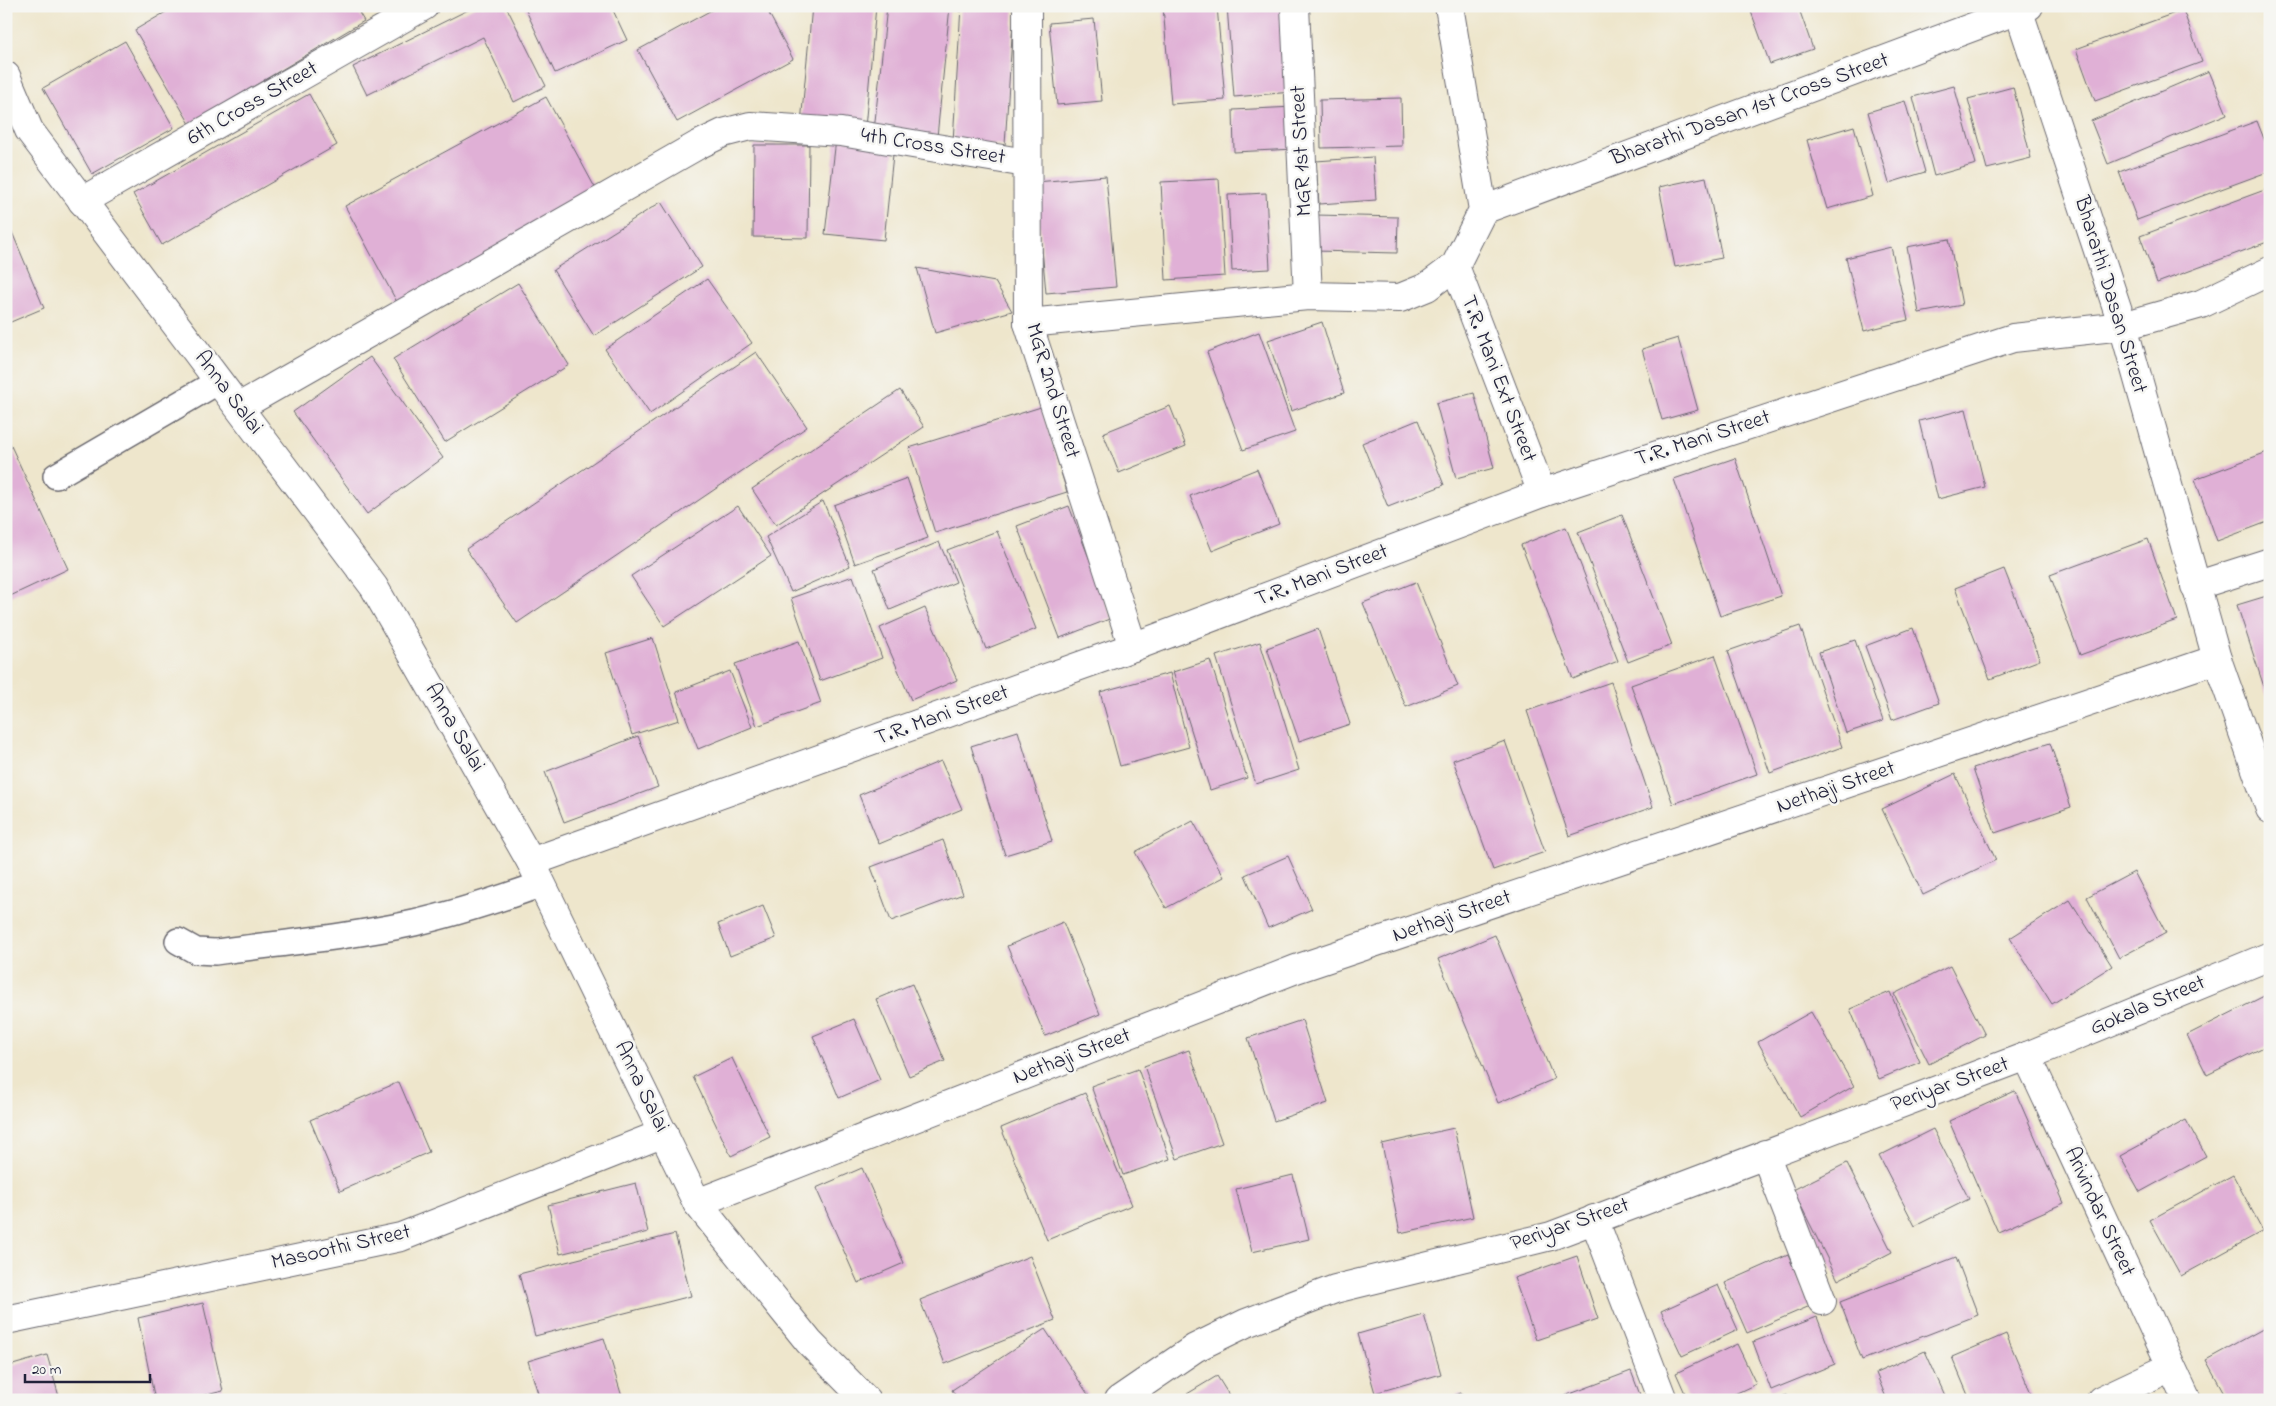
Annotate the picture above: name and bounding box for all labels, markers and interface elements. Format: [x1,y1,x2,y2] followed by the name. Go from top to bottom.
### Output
[1605,44,1894,176] street label: Bharathi Dasan 1st Cross Street
[181,53,325,155] street label: 6th Cross Street
[1283,84,1321,217] street label: MGR 1st Street
[858,120,1008,174] street label: 4th Cross Street
[2064,191,2155,398] street label: Bharathi Dasan Street
[1451,291,1545,468] street label: T.R. Mani Ext Street
[1016,319,1088,463] street label: MGR 2nd Street
[186,344,270,442] street label: Anna Salai
[1631,402,1775,476] street label: T.R. Mani Street
[1251,536,1394,616] street label: T.R. Mani Street
[416,677,492,779] street label: Anna Salai
[871,677,1014,755] street label: T.R. Mani Street
[1772,753,1900,823] street label: Nethaji Street
[1388,882,1516,952] street label: Nethaji Street
[2085,967,2211,1045] street label: Gokala Street
[1009,1020,1136,1094] street label: Nethaji Street
[605,1036,677,1138] street label: Anna Salai
[1886,1049,2015,1122] street label: Periyar Street
[2055,1142,2143,1283] street label: Arivindar Street
[1506,1190,1635,1261] street label: Periyar Street
[268,1216,414,1280] street label: Masoothi Street
[25,1351,150,1383] scale bar
[32,1359,62,1381] text: 20 m

